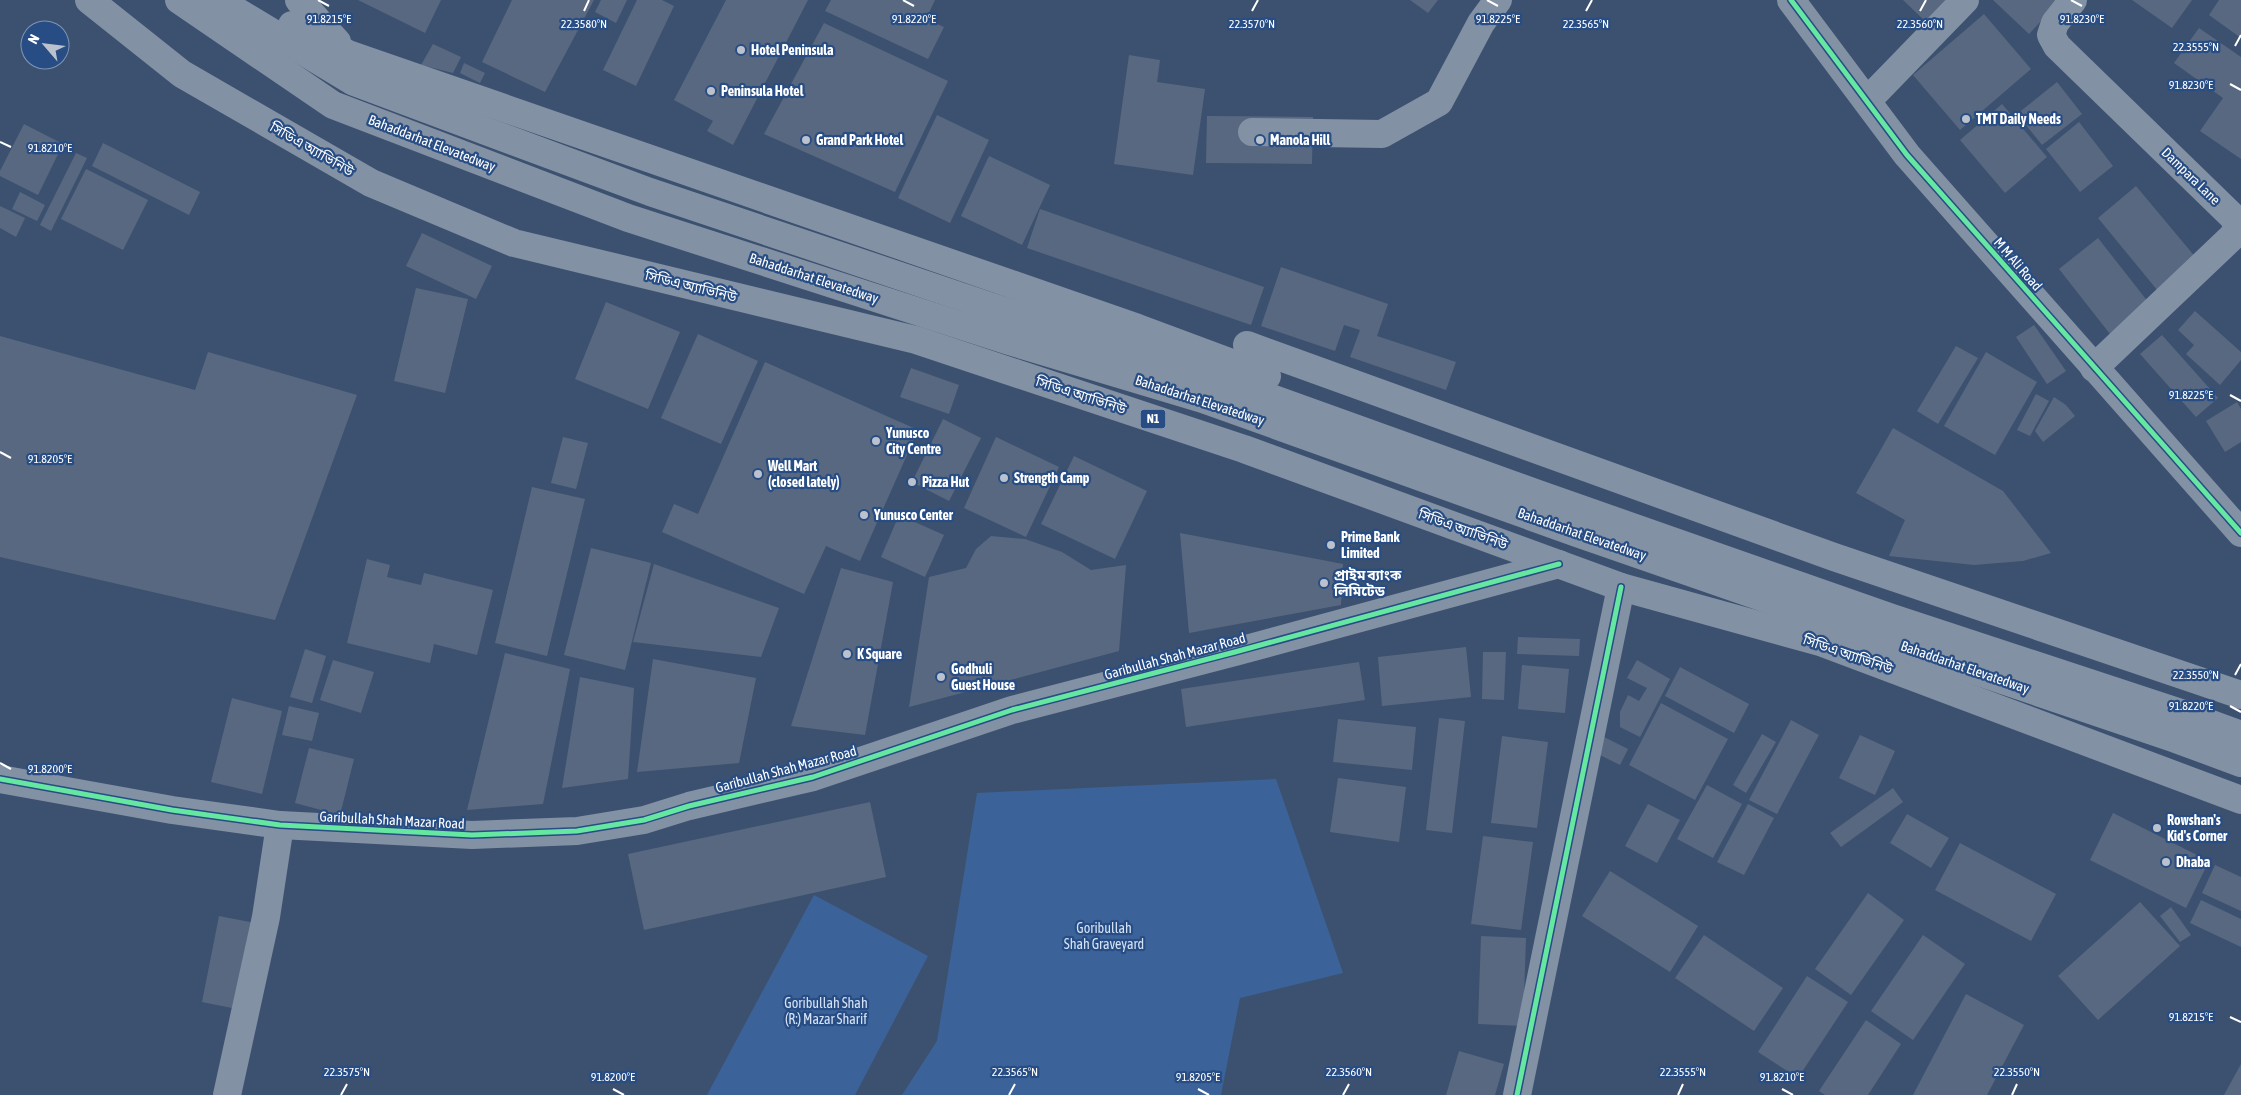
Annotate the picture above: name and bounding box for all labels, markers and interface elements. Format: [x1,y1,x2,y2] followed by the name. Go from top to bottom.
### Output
[307,12,351,26] text: 91.8215°E
[892,12,936,26] text: 91.8220°E
[1476,12,1520,26] text: 91.8225°E
[2060,12,2104,26] text: 91.8230°E
[561,17,607,31] text: 22.3580°N
[1229,17,1275,31] text: 22.3570°N
[1563,17,1609,31] text: 22.3565°N
[1897,17,1943,31] text: 22.3560°N
[20,20,70,70] north arrow
[25,31,43,46] text: N
[2173,40,2219,54] text: 22.3555°N
[751,42,834,58] place label: Hotel Peninsula
[735,44,747,56] marker: Hotel Peninsula
[2169,78,2213,92] text: 91.8230°E
[721,83,804,99] place label: Peninsula Hotel
[705,85,717,97] marker: Peninsula Hotel
[366,111,498,175] street label: Bahaddarhat Elevatedway
[1976,111,2061,127] place label: TMT Daily Needs
[1960,113,1972,125] marker: TMT Daily Needs
[266,118,358,180] street label: সিডিএ অ্যাভিনিউ
[816,132,903,148] place label: Grand Park Hotel
[1270,132,1330,148] place label: Manola Hill
[800,134,812,146] marker: Grand Park Hotel
[1254,134,1266,146] marker: Manola Hill
[28,141,72,155] text: 91.8210°E
[2158,144,2224,208] street label: Dampara Lane
[1991,234,2045,294] street label: M M Ali Road
[747,250,881,307] street label: Bahaddarhat Elevatedway
[643,267,740,305] street label: সিডিএ অ্যাভিনিউ
[1133,372,1267,429] street label: Bahaddarhat Elevatedway
[1033,373,1129,417] street label: সিডিএ অ্যাভিনিউ
[2169,388,2213,402] text: 91.8225°E
[1140,409,1166,428] road number: N1
[885,425,941,457] place label: Yunusco City Centre
[870,435,882,447] marker: Yunusco City Centre
[28,452,72,466] text: 91.8205°E
[767,458,840,490] place label: Well Mart (closed lately)
[752,468,764,480] marker: Well Mart (closed lately)
[1014,470,1090,486] place label: Strength Camp
[998,472,1010,484] marker: Strength Camp
[922,474,969,490] place label: Pizza Hut
[906,476,918,488] marker: Pizza Hut
[1516,504,1649,564] street label: Bahaddarhat Elevatedway
[1415,505,1511,553] street label: সিডিএ অ্যাভিনিউ
[873,507,954,523] place label: Yunusco Center
[858,509,870,521] marker: Yunusco Center
[1341,529,1400,561] place label: Prime Bank Limited
[1325,539,1337,551] marker: Prime Bank Limited
[1333,567,1402,599] place label: প্রাইম ব্যাংক লিমিটেড
[1318,577,1330,589] marker: প্রাইম ব্যাংক লিমিটেড
[1103,629,1247,683] street label: Garibullah Shah Mazar Road
[1800,631,1896,677] street label: সিডিএ অ্যাভিনিউ
[1899,637,2032,697] street label: Bahaddarhat Elevatedway
[857,646,902,662] place label: K Square
[841,648,853,660] marker: K Square
[951,661,1015,693] place label: Godhuli Guest House
[2173,668,2219,682] text: 22.3550°N
[935,671,947,683] marker: Godhuli Guest House
[2169,699,2213,713] text: 91.8220°E
[714,742,858,796] street label: Garibullah Shah Mazar Road
[28,762,72,776] text: 91.8200°E
[319,808,465,832] street label: Garibullah Shah Mazar Road
[2167,812,2228,844] place label: Rowshan's Kid's Corner
[2151,822,2163,834] marker: Rowshan's Kid's Corner
[2176,854,2211,870] place label: Dhaba
[2160,856,2172,868] marker: Dhaba
[1064,920,1144,952] park label: Goribullah Shah Graveyard
[784,995,868,1027] park label: Goribullah Shah (R:) Mazar Sharif
[2169,1010,2213,1024] text: 91.8215°E
[324,1065,370,1079] text: 22.3575°N
[992,1065,1038,1079] text: 22.3565°N
[1326,1065,1372,1079] text: 22.3560°N
[1660,1065,1706,1079] text: 22.3555°N
[1994,1065,2040,1079] text: 22.3550°N
[591,1070,635,1084] text: 91.8200°E
[1176,1070,1220,1084] text: 91.8205°E
[1760,1070,1804,1084] text: 91.8210°E

